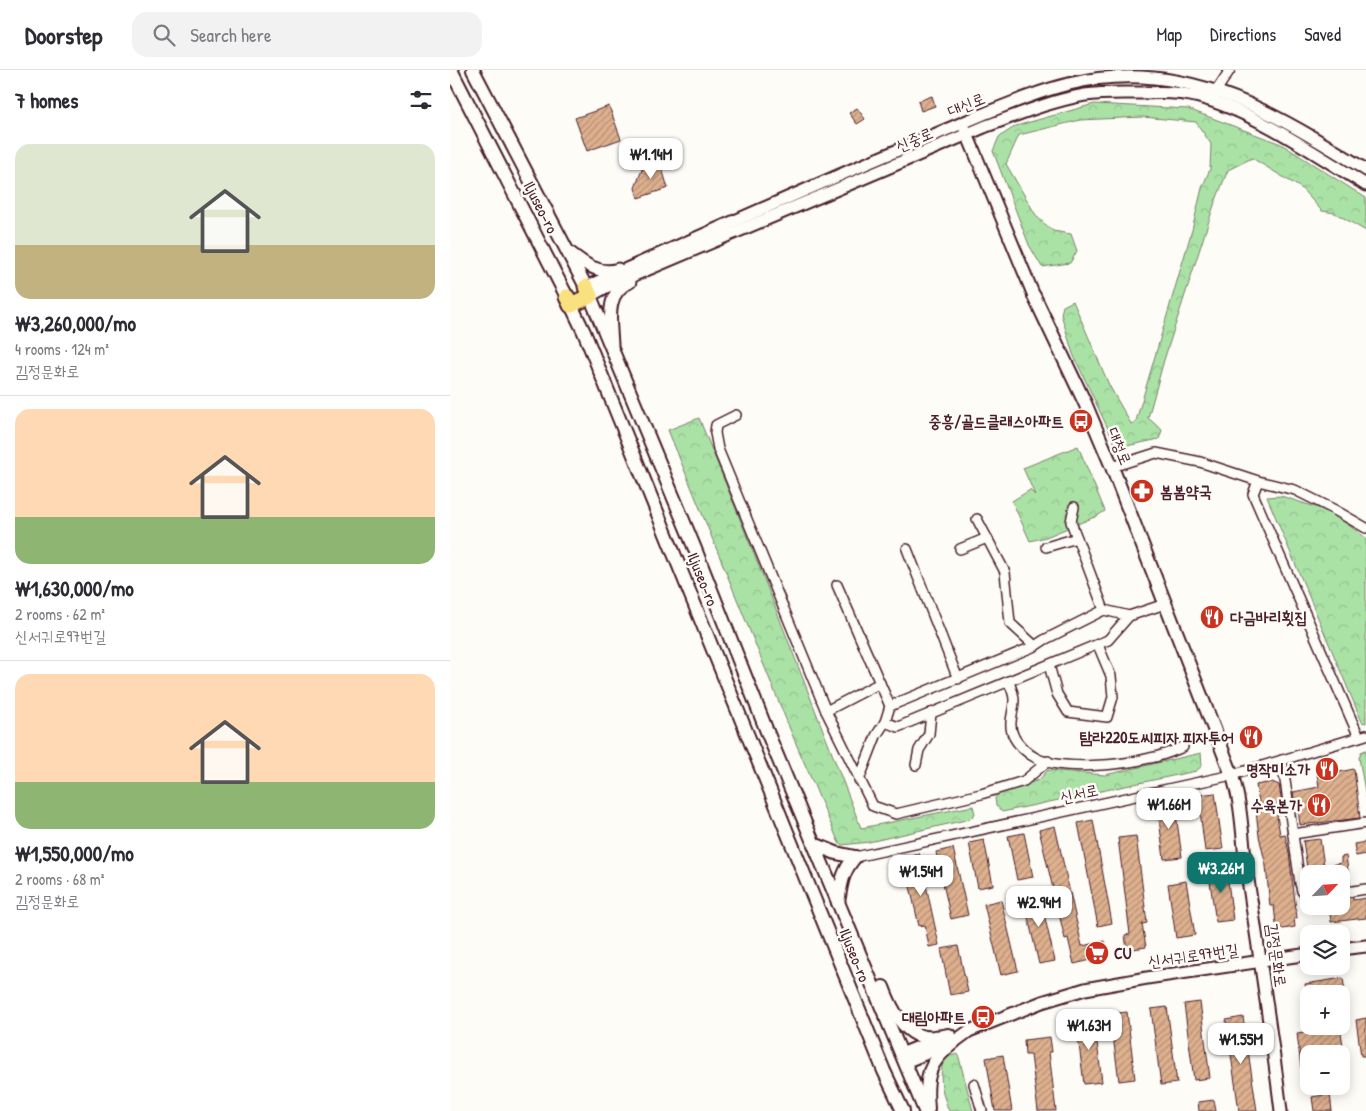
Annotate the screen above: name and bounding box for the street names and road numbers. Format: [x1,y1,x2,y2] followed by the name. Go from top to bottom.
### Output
[944,87,988,121] street label: 대신로
[892,121,936,157] street label: 신중로
[518,177,564,238] street label: Iljuseo-ro
[1103,424,1137,468] street label: 대청로
[682,549,724,610] street label: Iljuseo-ro
[1058,778,1100,808] street label: 신서로
[1262,922,1292,988] street label: 김정문화로
[834,925,876,986] street label: Iljuseo-ro
[1146,938,1240,972] street label: 신서귀로97번길

